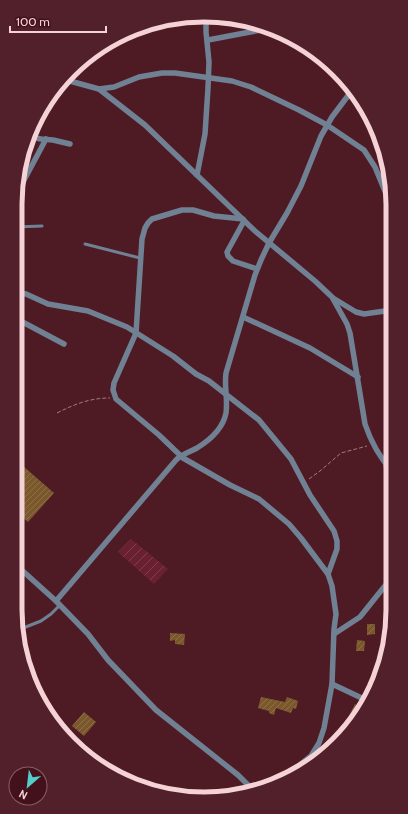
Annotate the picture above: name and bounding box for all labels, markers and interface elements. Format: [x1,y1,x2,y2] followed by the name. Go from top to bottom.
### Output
[10,8,106,34] scale bar
[16,14,50,29] text: 100 m
[8,766,48,806] north arrow
[17,787,30,803] text: N

